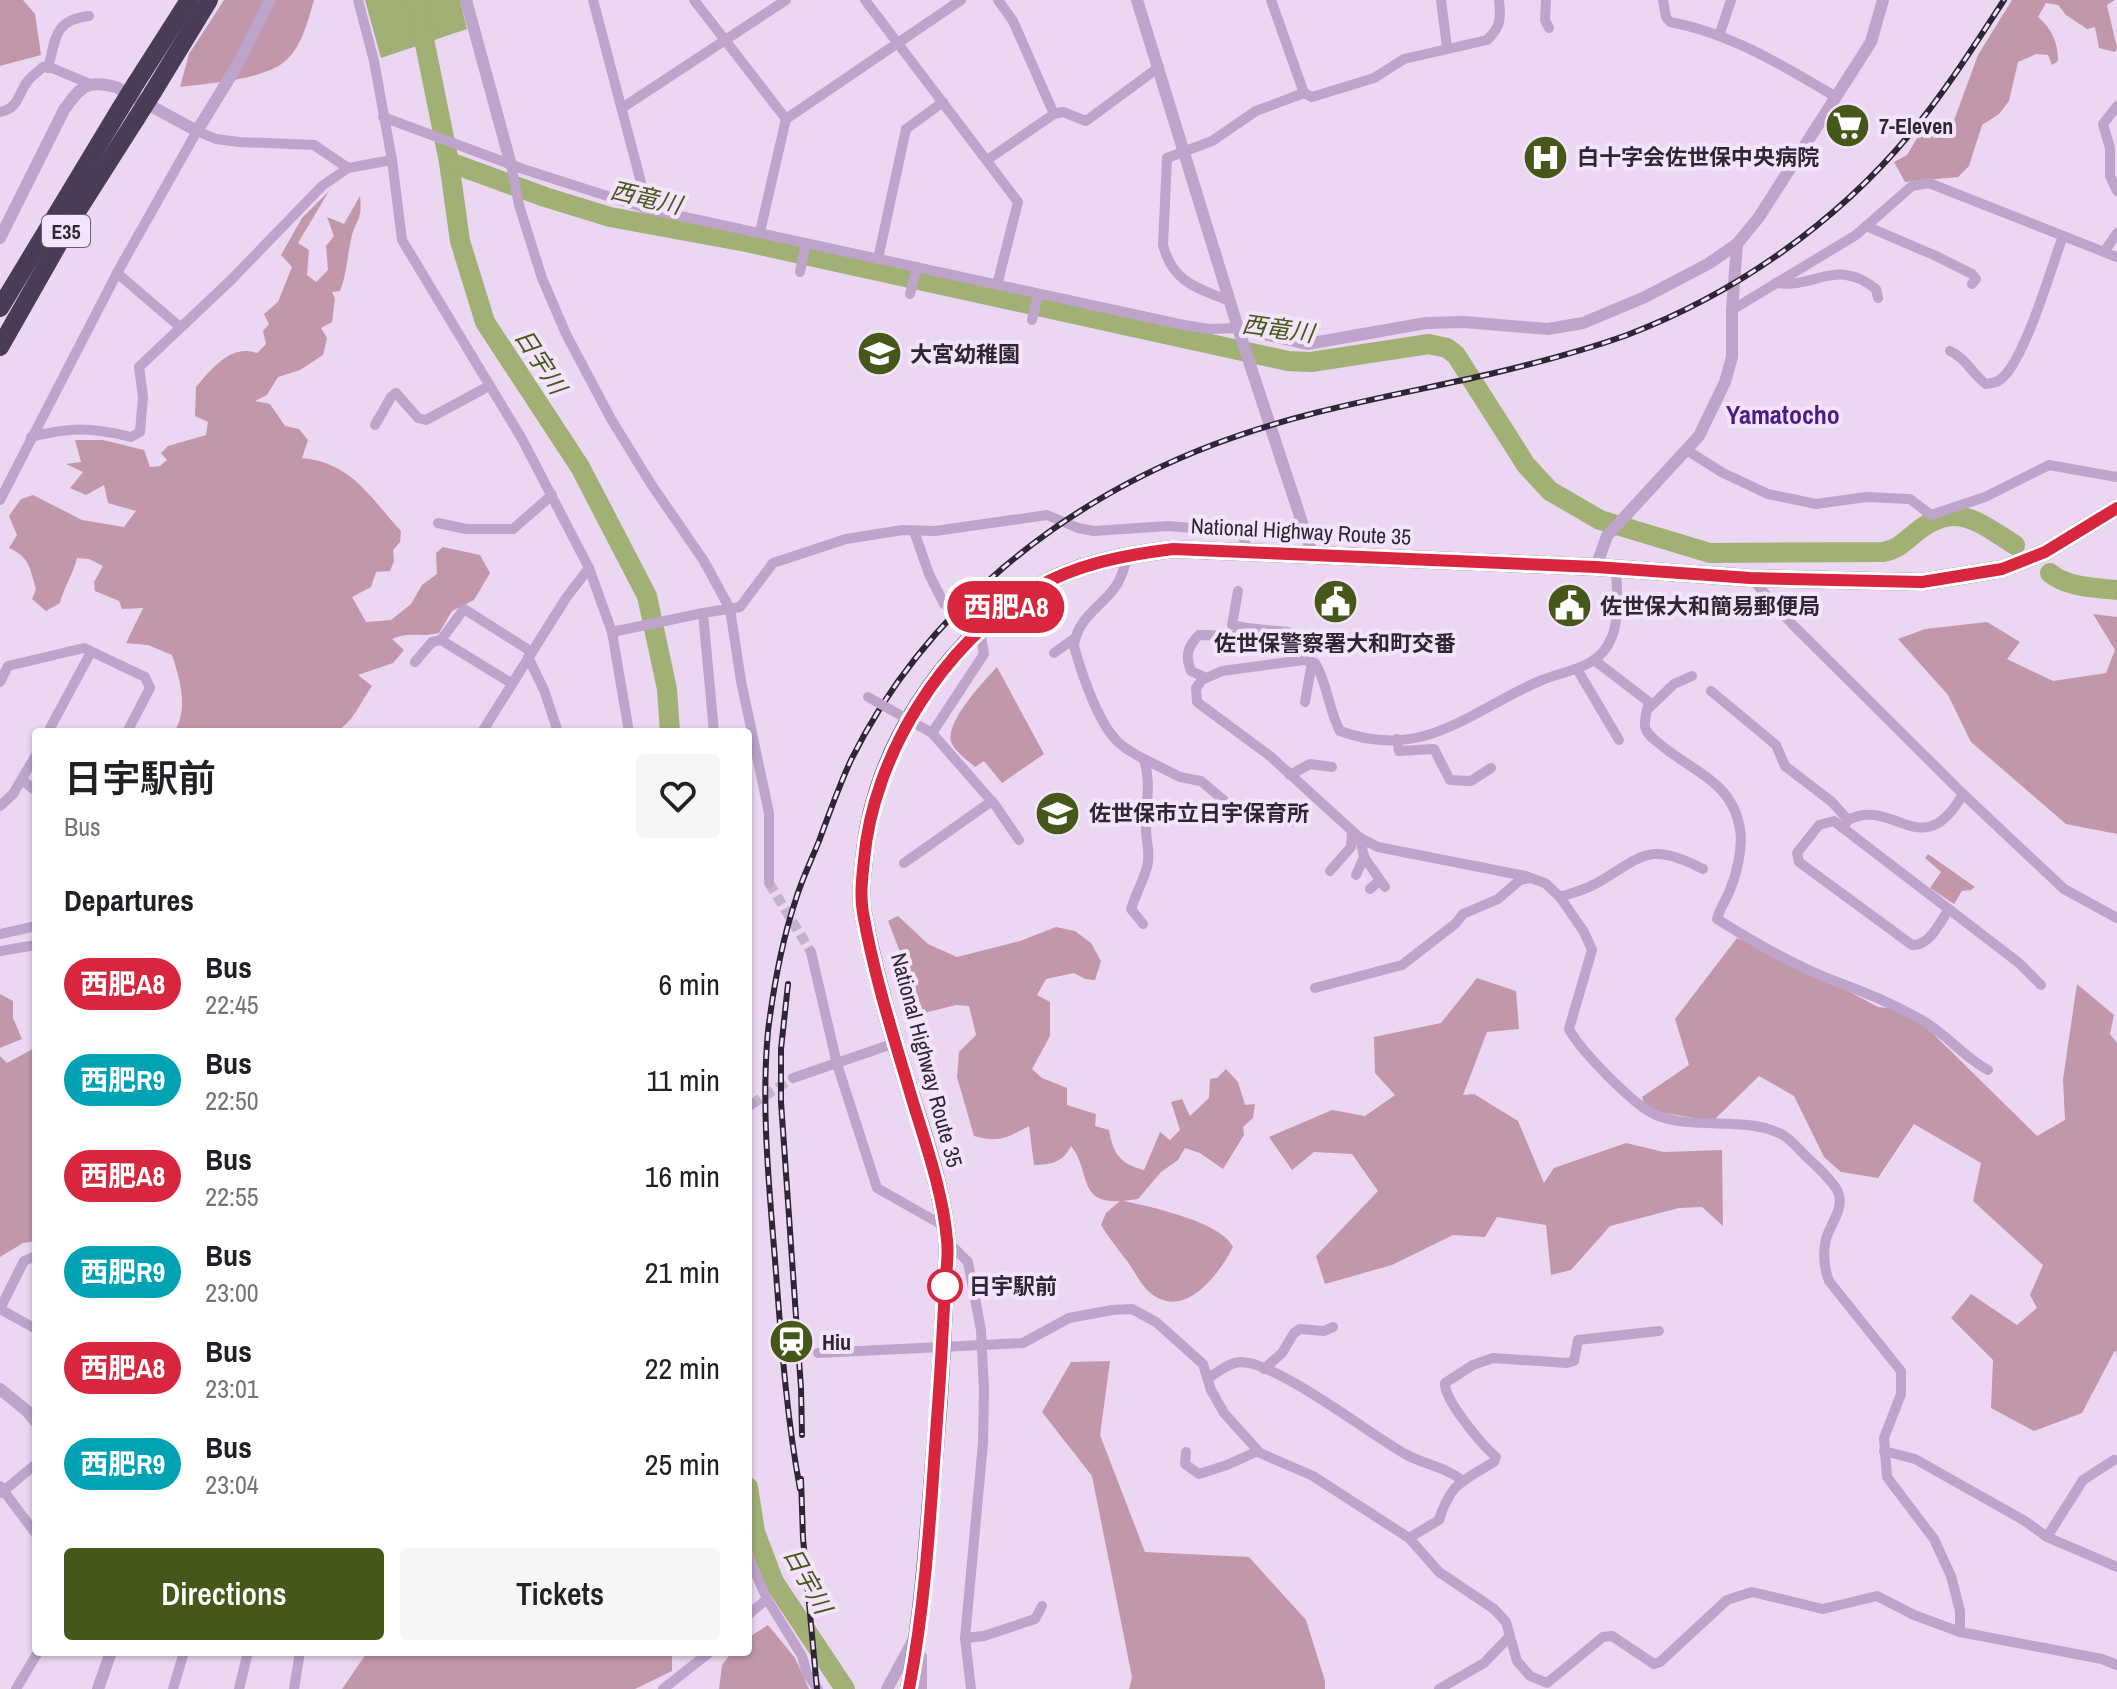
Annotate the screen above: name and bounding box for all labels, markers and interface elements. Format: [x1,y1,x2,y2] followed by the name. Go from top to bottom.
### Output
[1824,102,1872,150] supermarket icon: 7-Eleven
[1879,111,1953,141] place label: 7-Eleven
[1522,133,1570,181] hospital icon: 白十字会佐世保中央病院
[1577,142,1819,172] place label: 白十字会佐世保中央病院
[607,173,688,221] water label: 西竜川
[42,215,90,247] road number: E35
[1240,307,1319,349] water label: 西竜川
[508,322,576,402] water label: 日宇川
[855,330,903,378] school or university icon: 大宮幼稚園
[910,339,1020,369] place label: 大宮幼稚園
[1726,397,1840,432] district label: Yamatocho
[1190,510,1412,552] street label: National Highway Route 35
[1311,578,1359,626] public building icon: 佐世保警察署大和町交番
[950,581,1062,633] line badge: 西肥A8
[1545,582,1593,630] public building icon: 佐世保大和簡易郵便局
[963,588,1049,626] text: 西肥A8
[1600,591,1820,621] place label: 佐世保大和簡易郵便局
[1214,628,1456,658] place label: 佐世保警察署大和町交番
[64,753,216,804] text: 日宇駅前
[636,754,720,838] button: heart
[1034,789,1082,837] school or university icon: 佐世保市立日宇保育所
[1089,798,1309,828] place label: 佐世保市立日宇保育所
[64,809,101,844] text: Bus
[64,880,194,920] text: Departures
[205,947,252,987] text: Bus
[884,950,970,1170] street label: National Highway Route 35
[658,964,720,1004] text: 6 min
[80,965,165,1003] text: 西肥A8
[205,987,259,1022] text: 22:45
[205,1043,252,1083] text: Bus
[647,1060,720,1100] text: 11 min
[80,1061,165,1099] text: 西肥R9
[205,1083,259,1118] text: 22:50
[205,1139,252,1179] text: Bus
[645,1156,720,1196] text: 16 min
[80,1157,165,1195] text: 西肥A8
[205,1179,259,1214] text: 22:55
[205,1235,252,1275] text: Bus
[645,1252,720,1292] text: 21 min
[80,1253,165,1291] text: 西肥R9
[928,1269,962,1303] marker: 日宇駅前
[969,1271,1057,1301] place label: 日宇駅前
[205,1275,259,1310] text: 23:00
[767,1318,815,1366] station icon: Hiu
[822,1327,851,1357] place label: Hiu
[205,1331,252,1371] text: Bus
[645,1348,720,1388] text: 22 min
[80,1349,165,1387] text: 西肥A8
[205,1371,259,1406] text: 23:01
[205,1427,252,1467] text: Bus
[645,1444,720,1484] text: 25 min
[80,1445,165,1483] text: 西肥R9
[205,1467,259,1502] text: 23:04
[777,1541,841,1622] water label: 日宇川
[64,1548,384,1640] button: Directions
[400,1548,720,1640] button: Tickets

